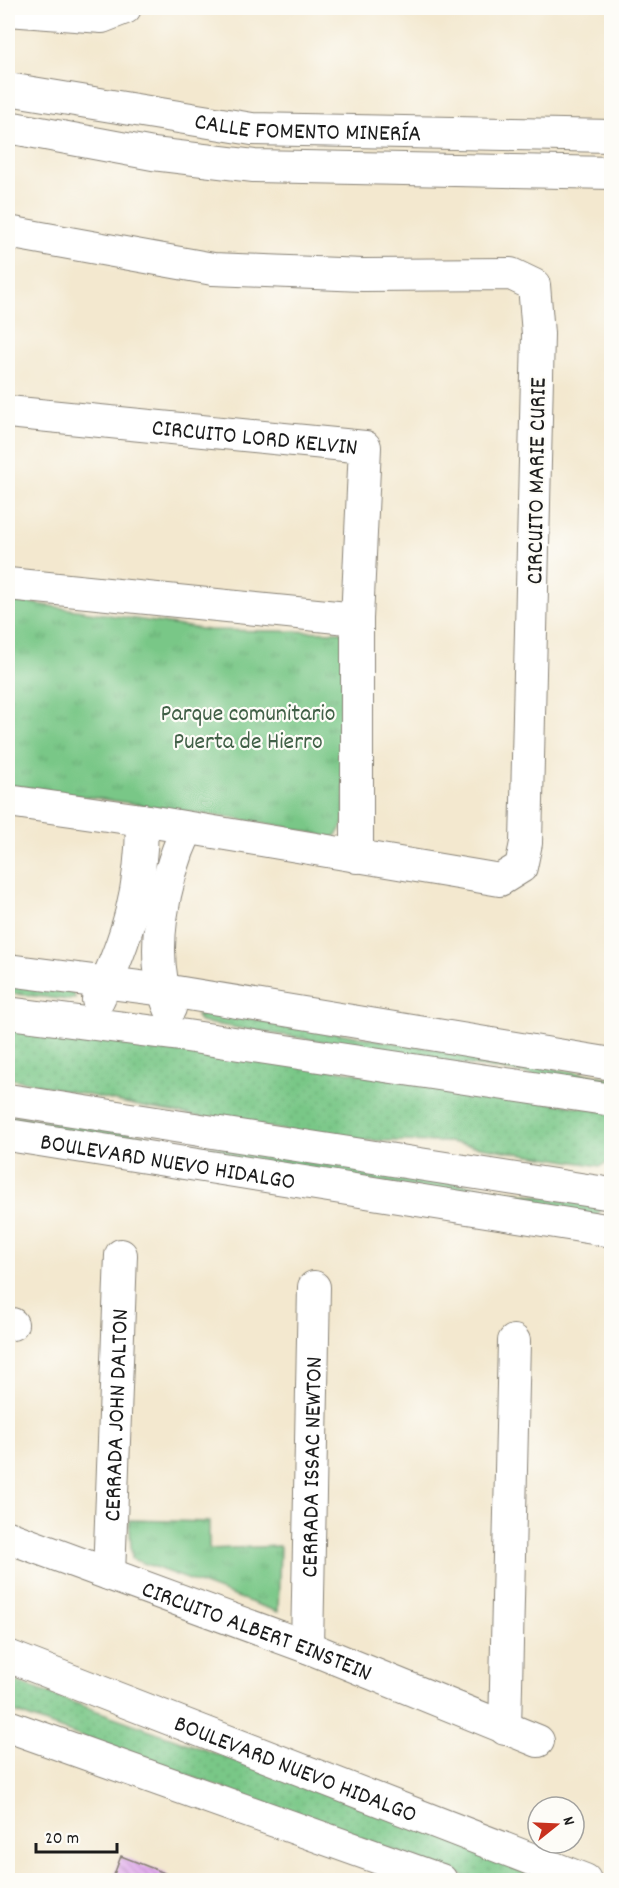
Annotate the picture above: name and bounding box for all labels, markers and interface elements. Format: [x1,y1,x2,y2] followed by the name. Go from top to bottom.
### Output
[192,106,422,152] street label: CALLE FOMENTO MINERÍA
[519,377,557,585] street label: CIRCUITO MARIE CURIE
[150,412,359,466] street label: CIRCUITO LORD KELVIN
[161,698,335,760] park label: Parque comunitario Puerta de Hierro
[38,1126,298,1200] street label: BOULEVARD NUEVO HIDALGO
[97,1308,139,1522] street label: CERRADA JOHN DALTON
[294,1356,333,1578] street label: CERRADA ISSAC NEWTON
[136,1574,376,1692] street label: CIRCUITO ALBERT EINSTEIN
[169,1708,421,1833] street label: BOULEVARD NUEVO HIDALGO
[526,1795,586,1855] north arrow
[556,1814,580,1829] text: N
[36,1816,117,1854] scale bar
[45,1827,79,1852] text: 20 m

